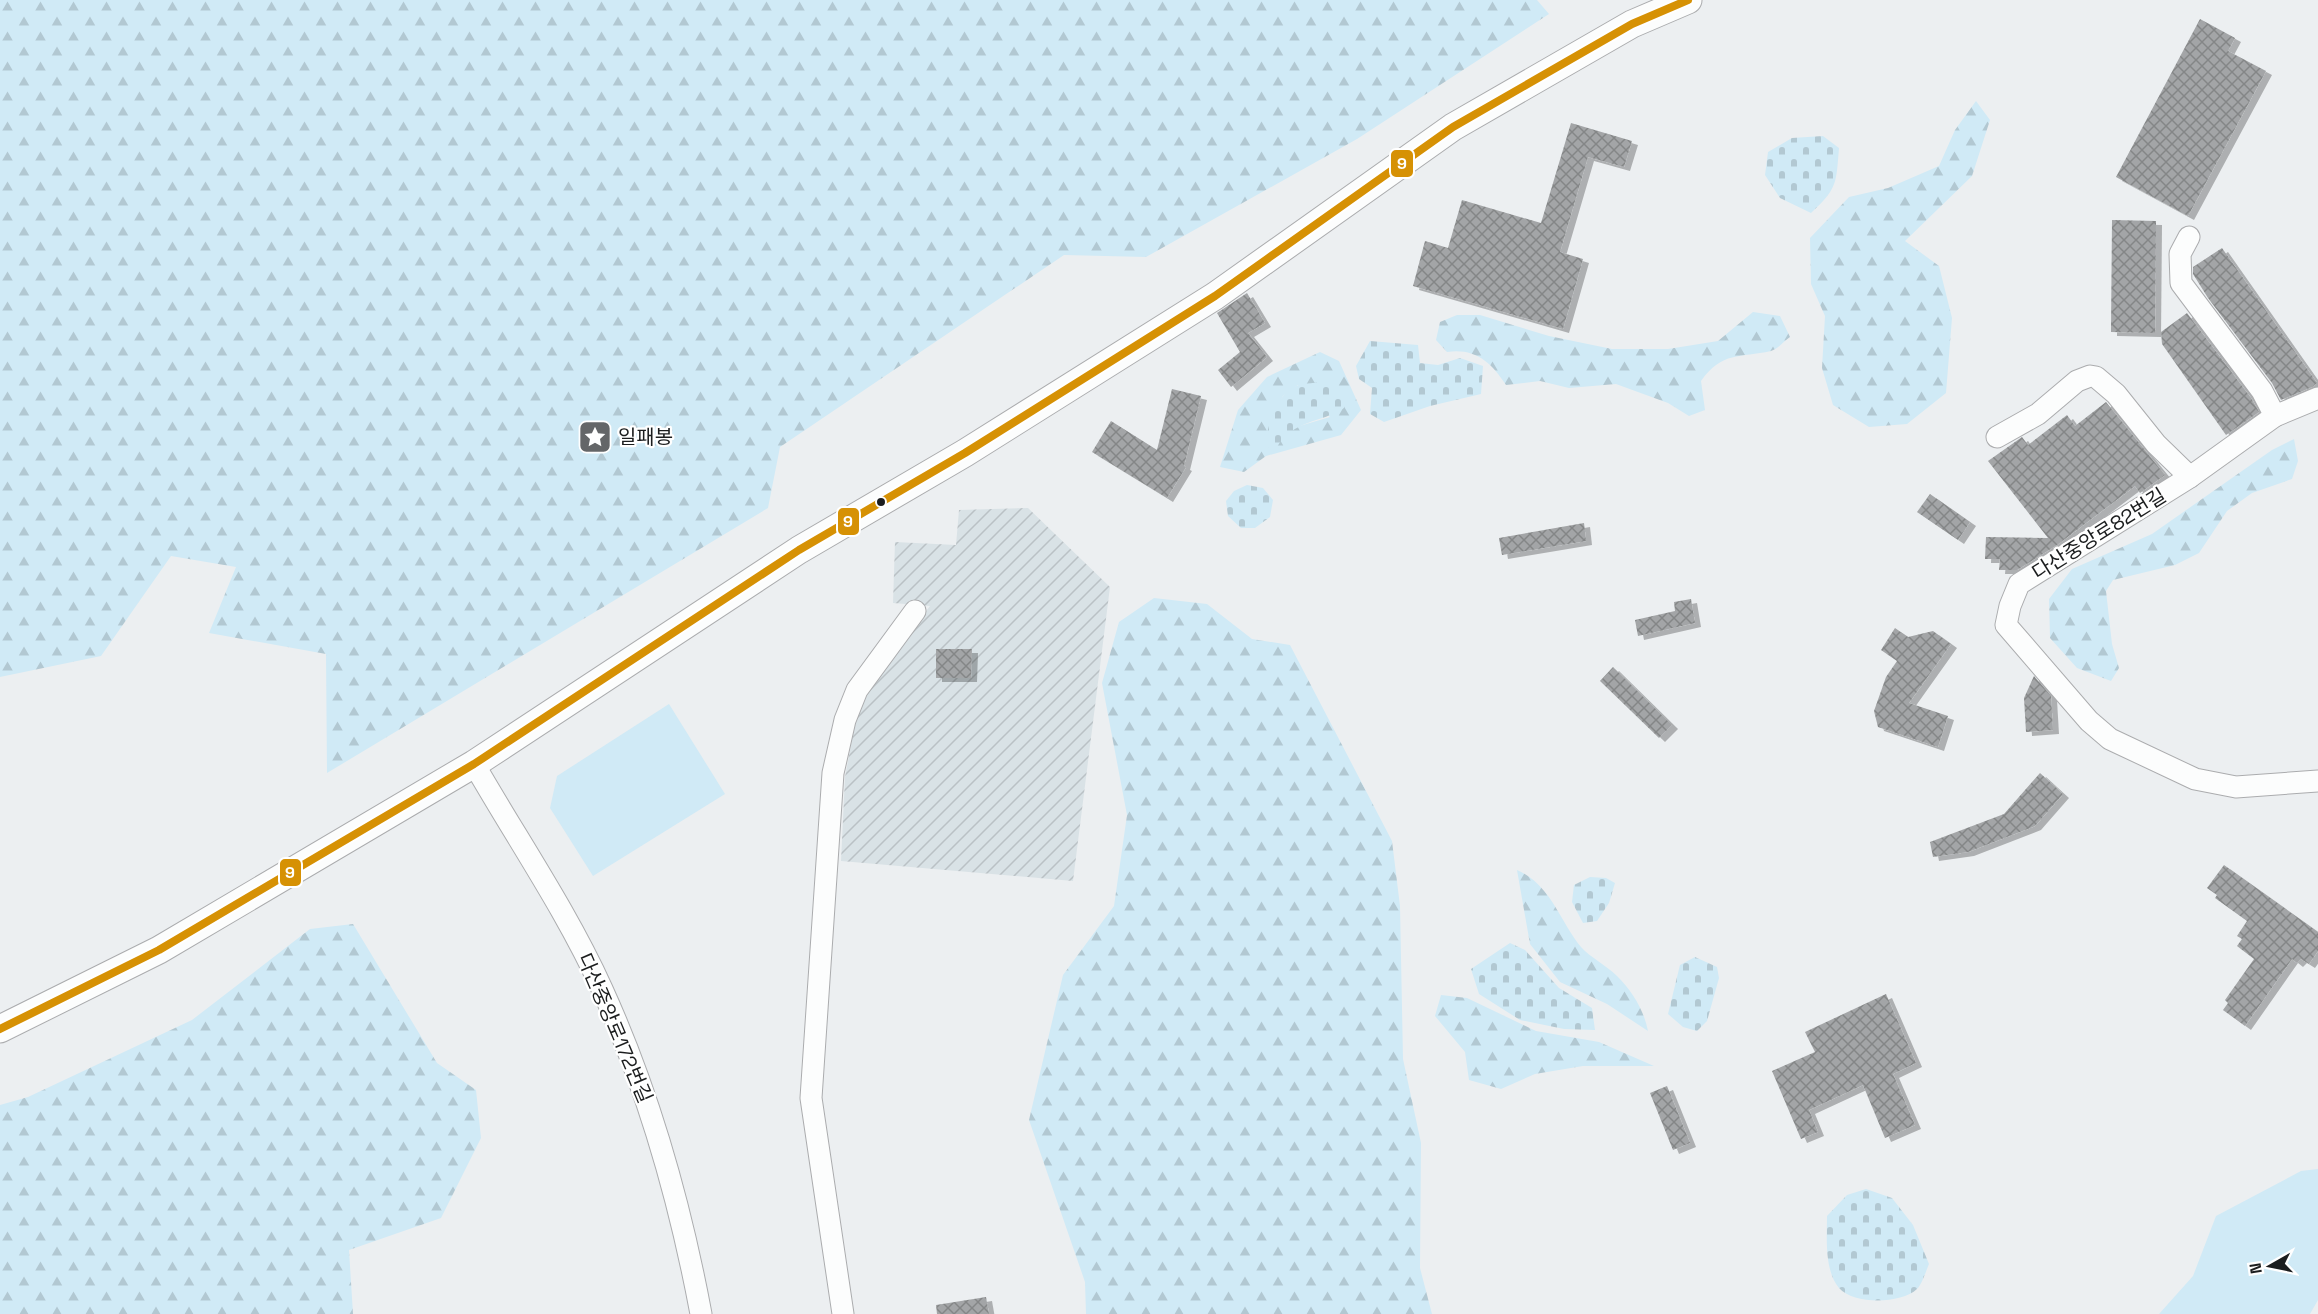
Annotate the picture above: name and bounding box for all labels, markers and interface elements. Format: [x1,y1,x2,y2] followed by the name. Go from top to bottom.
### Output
[1390,149,1414,178] line badge: 9
[1397,153,1407,174] text: 9
[577,419,613,455] place icon: 일패봉
[618,424,673,450] place label: 일패봉
[2027,482,2171,586] street label: 다산중앙로82번길
[875,496,887,508] unlabelled marker
[837,507,860,536] line badge: 9
[843,511,853,532] text: 9
[279,858,302,887] line badge: 9
[285,862,295,883] text: 9
[572,949,658,1107] street label: 다산중앙로172번길
[2240,1236,2300,1296] north arrow
[2244,1261,2267,1275] text: N

